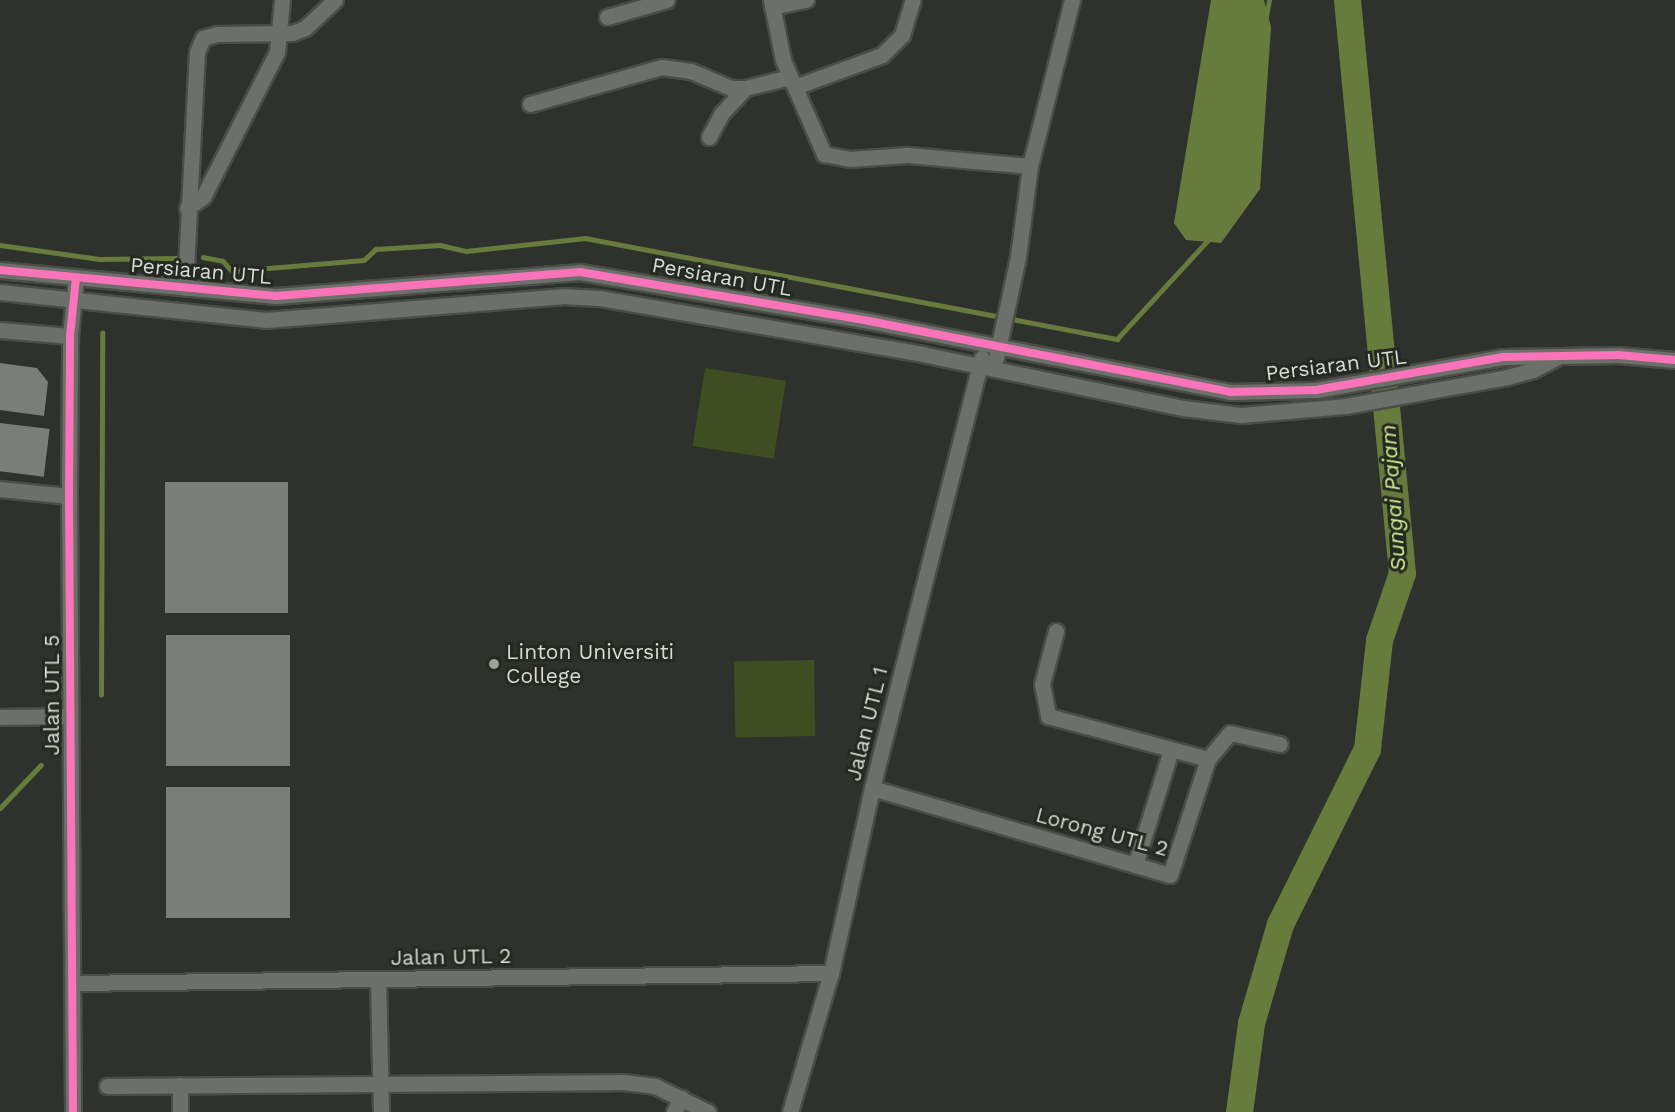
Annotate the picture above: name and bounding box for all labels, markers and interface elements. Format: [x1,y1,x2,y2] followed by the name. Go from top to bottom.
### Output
[129,252,273,290] street label: Persiaran UTL
[650,252,794,302] street label: Persiaran UTL
[1264,344,1408,386] street label: Persiaran UTL
[1375,424,1411,572] water label: Sungai Pajam
[39,634,65,756] street label: Jalan UTL 5
[506,639,674,689] place label: Linton Universiti College
[487,657,501,671] marker: Linton Universiti College
[841,664,893,784] street label: Jalan UTL 1
[1033,802,1171,862] street label: Lorong UTL 2
[390,943,512,971] street label: Jalan UTL 2

